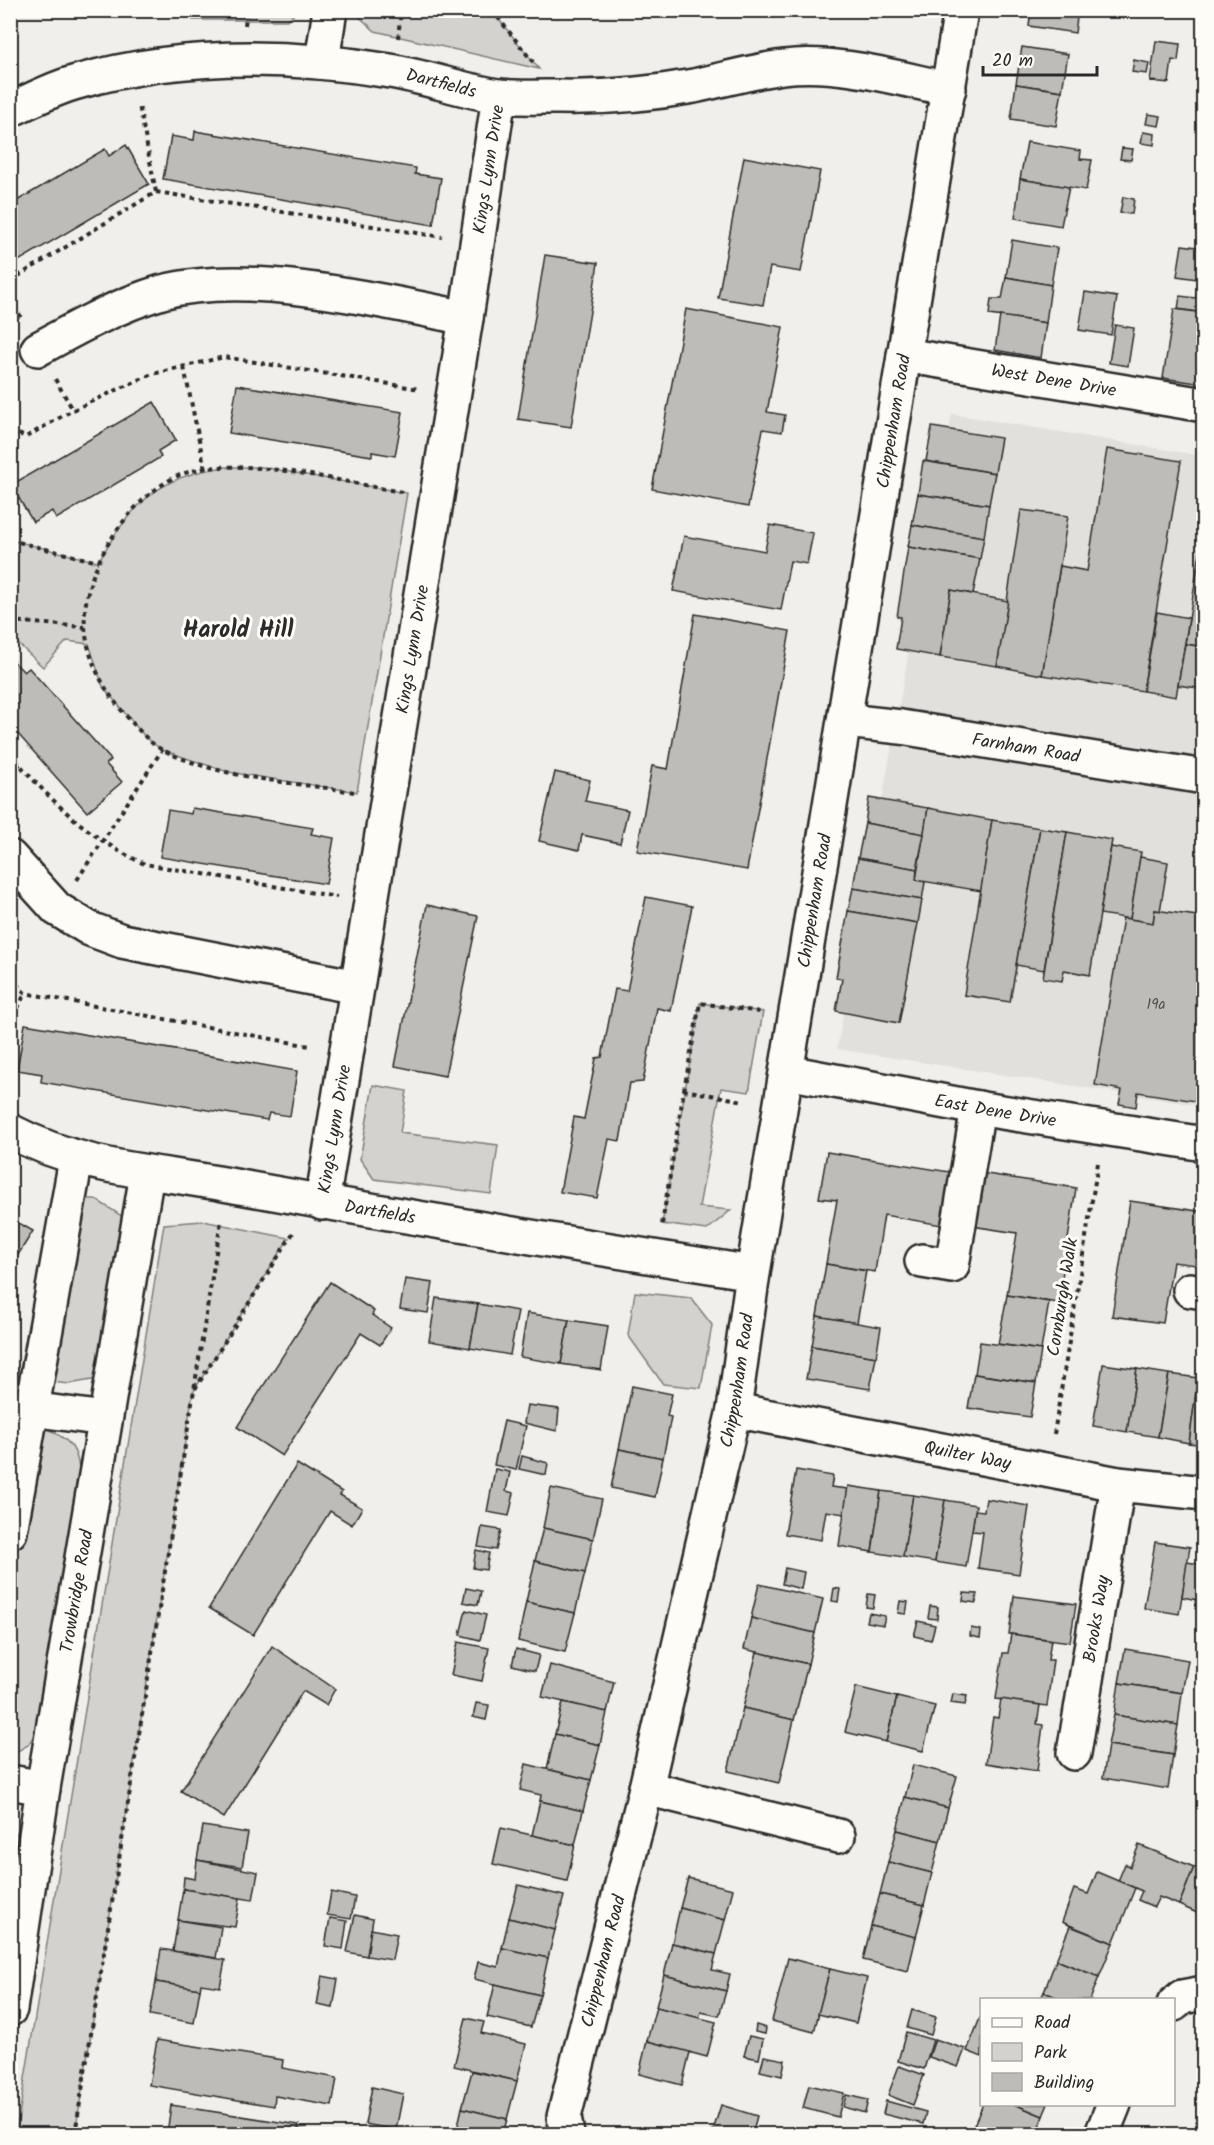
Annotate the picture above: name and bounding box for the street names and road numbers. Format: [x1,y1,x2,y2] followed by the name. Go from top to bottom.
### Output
[403,61,479,107] street label: Dartfields
[466,103,514,236] street label: Kings Lynn Drive
[869,351,920,491] street label: Chippenham Road
[989,357,1118,406] street label: West Dene Drive
[389,583,438,716] street label: Kings Lynn Drive
[969,726,1083,772] street label: Farnham Road
[790,831,841,970] street label: Chippenham Road
[311,1063,360,1196] street label: Kings Lynn Drive
[932,1087,1058,1136] street label: East Dene Drive
[342,1193,418,1234] street label: Dartfields
[1040,1235,1087,1358] street label: Cornburgh Walk
[713,1311,763,1451] street label: Chippenham Road
[921,1434,1014,1479] street label: Quilter Way
[53,1527,103,1655] street label: Trowbridge Road
[1076,1573,1119,1665] street label: Brooks Way
[574,1891,635,2031] street label: Chippenham Road

